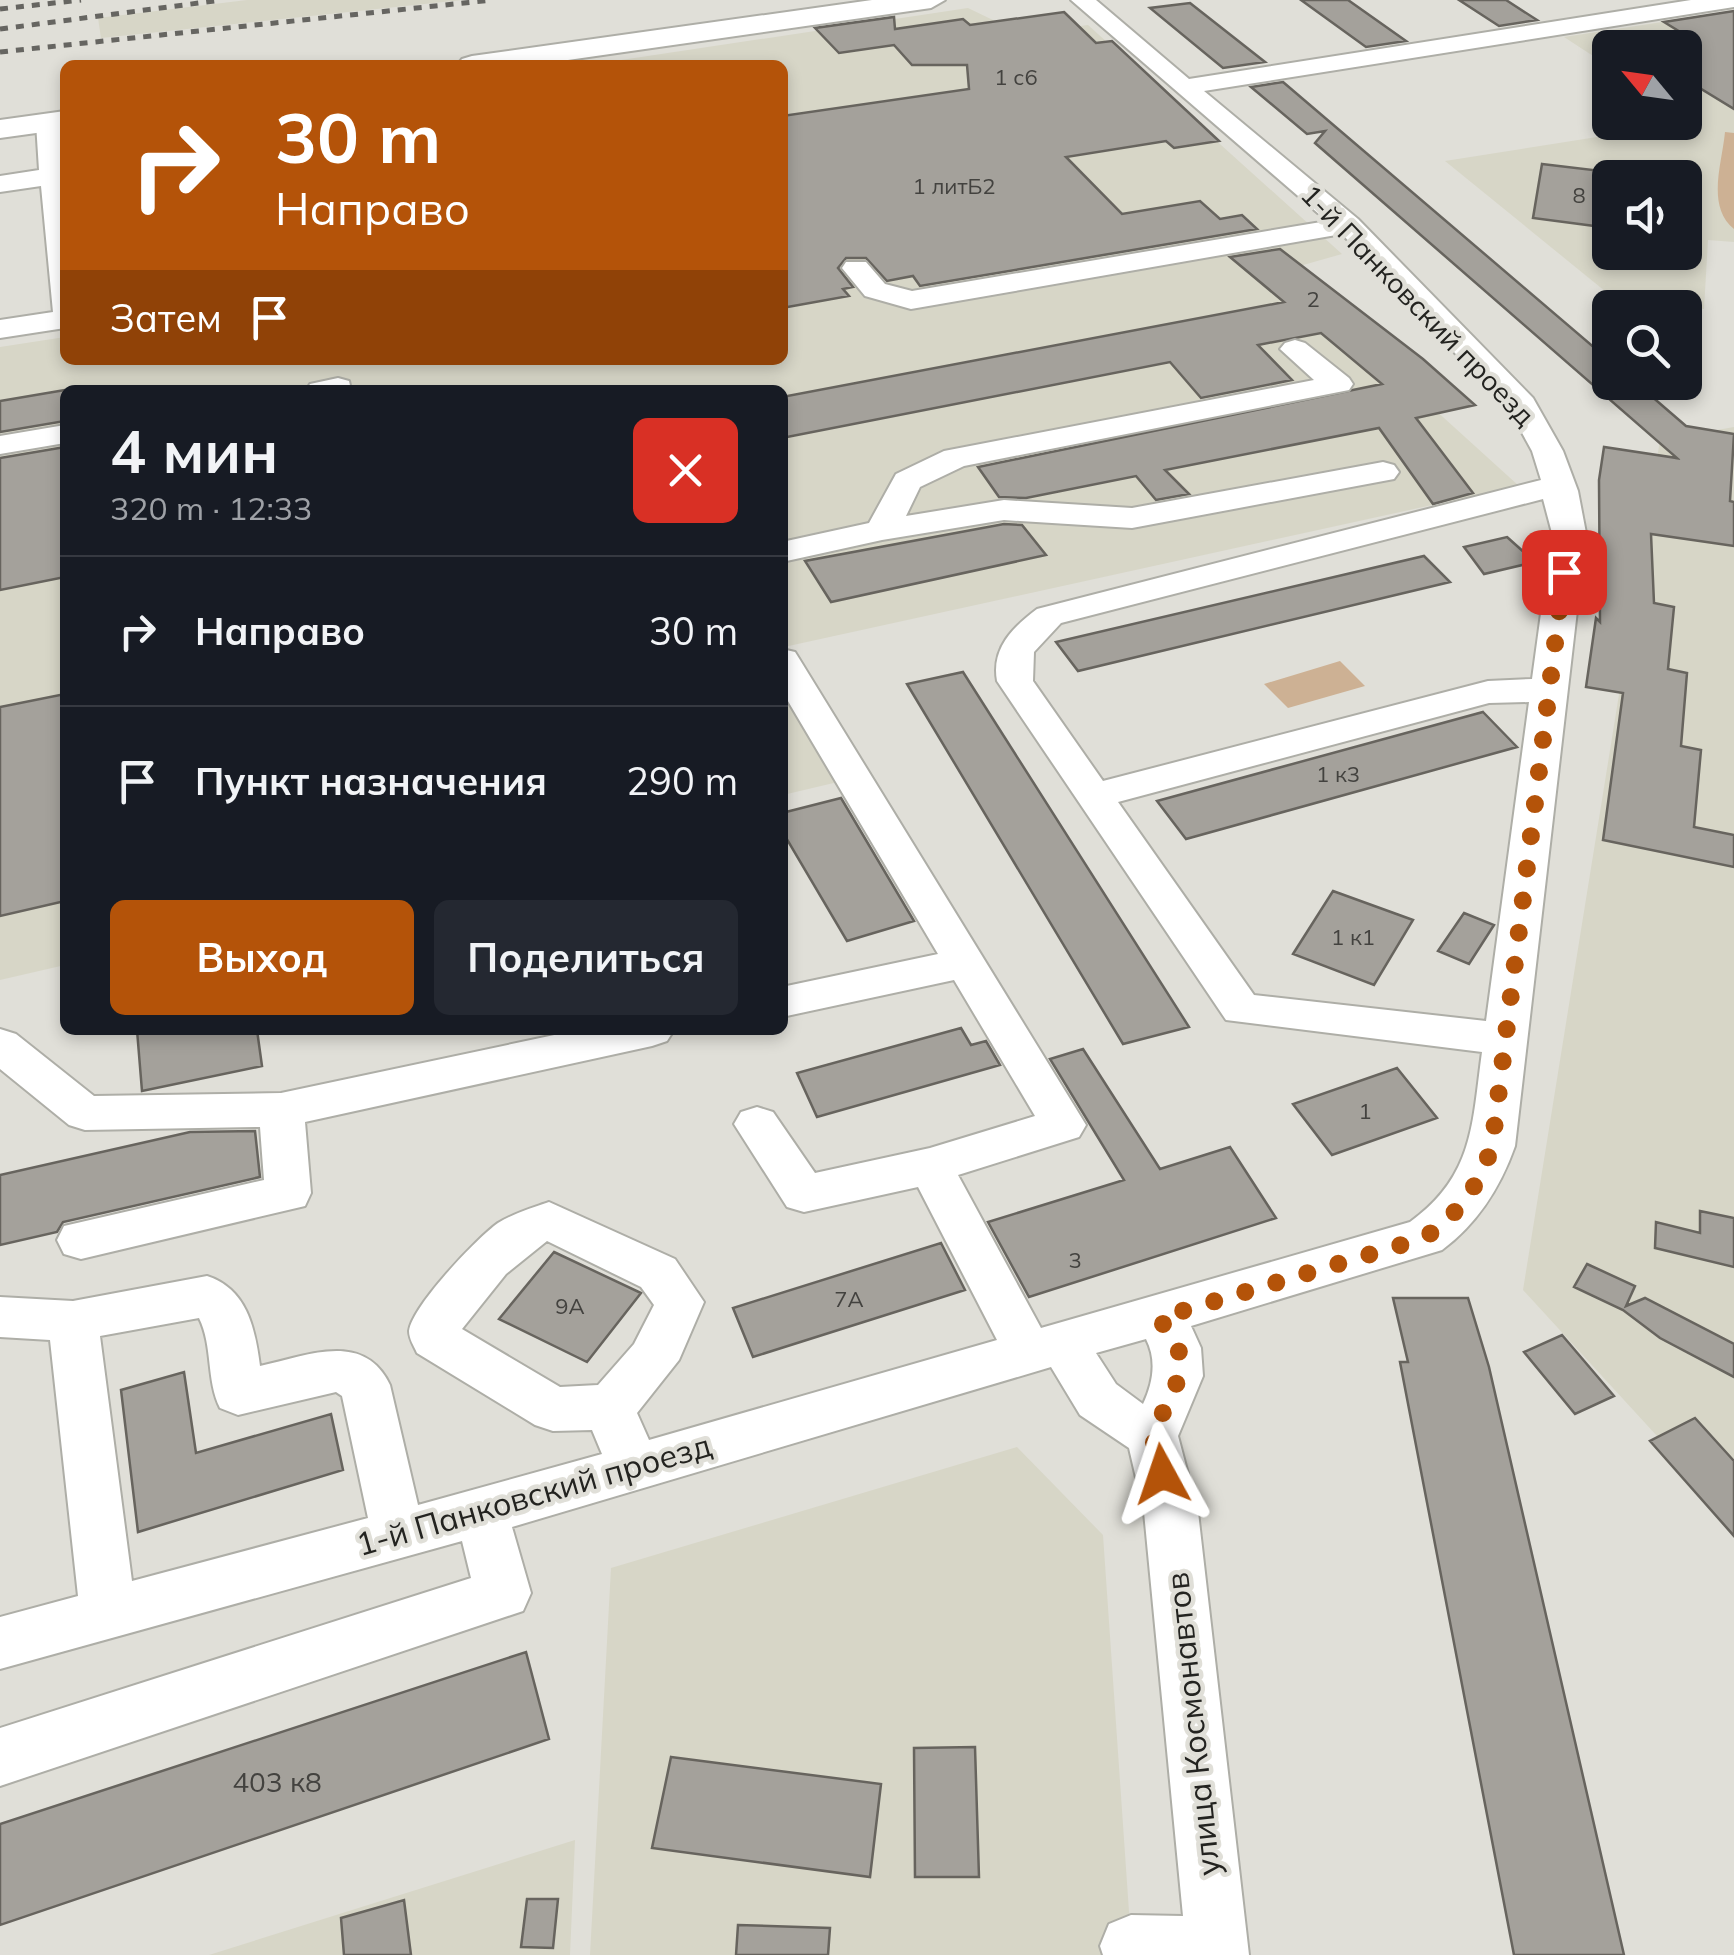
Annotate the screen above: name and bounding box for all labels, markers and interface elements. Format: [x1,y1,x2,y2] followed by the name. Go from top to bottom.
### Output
[1592,30,1702,140] north arrow
[1592,30,1702,400] map controls
[994,63,1038,91] house number: 1 с6
[275,93,441,181] text: 30 m
[110,100,240,230] icon: right
[1592,160,1702,270] button: sound
[912,172,996,200] house number: 1 литБ2
[1294,177,1543,433] street label: 1-й Панковский проезд
[275,180,470,236] text: Направо
[1572,181,1586,209] house number: 8
[1306,285,1320,313] house number: 2
[242,290,297,345] icon: arrive
[1592,290,1702,400] button: search
[110,294,222,342] text: Затем
[110,413,278,488] text: 4 мин
[633,418,738,523] button: close
[110,488,312,528] text: 320 m · 12:33
[1522,530,1607,615] pin
[1537,545,1592,600] icon: arrive
[110,604,165,659] icon: right
[195,607,365,655] text: Направо
[649,607,738,655] text: 30 m
[110,754,165,809] icon: arrive
[195,757,547,805] text: Пункт назначения
[626,757,738,805] text: 290 m
[1316,760,1360,788] house number: 1 к3
[110,900,414,1015] button: Выход
[434,900,738,1015] button: Поделиться
[1331,923,1375,951] house number: 1 к1
[1358,1097,1372,1125] house number: 1
[1068,1246,1082,1274] house number: 3
[834,1285,864,1313] house number: 7А
[555,1292,585,1320] house number: 9А
[1110,1422,1214,1526] position arrow
[351,1424,716,1564] street label: 1-й Панковский проезд
[1156,1570,1228,1878] street label: улица Космонавтов
[232,1764,322,1799] house number: 403 к8

